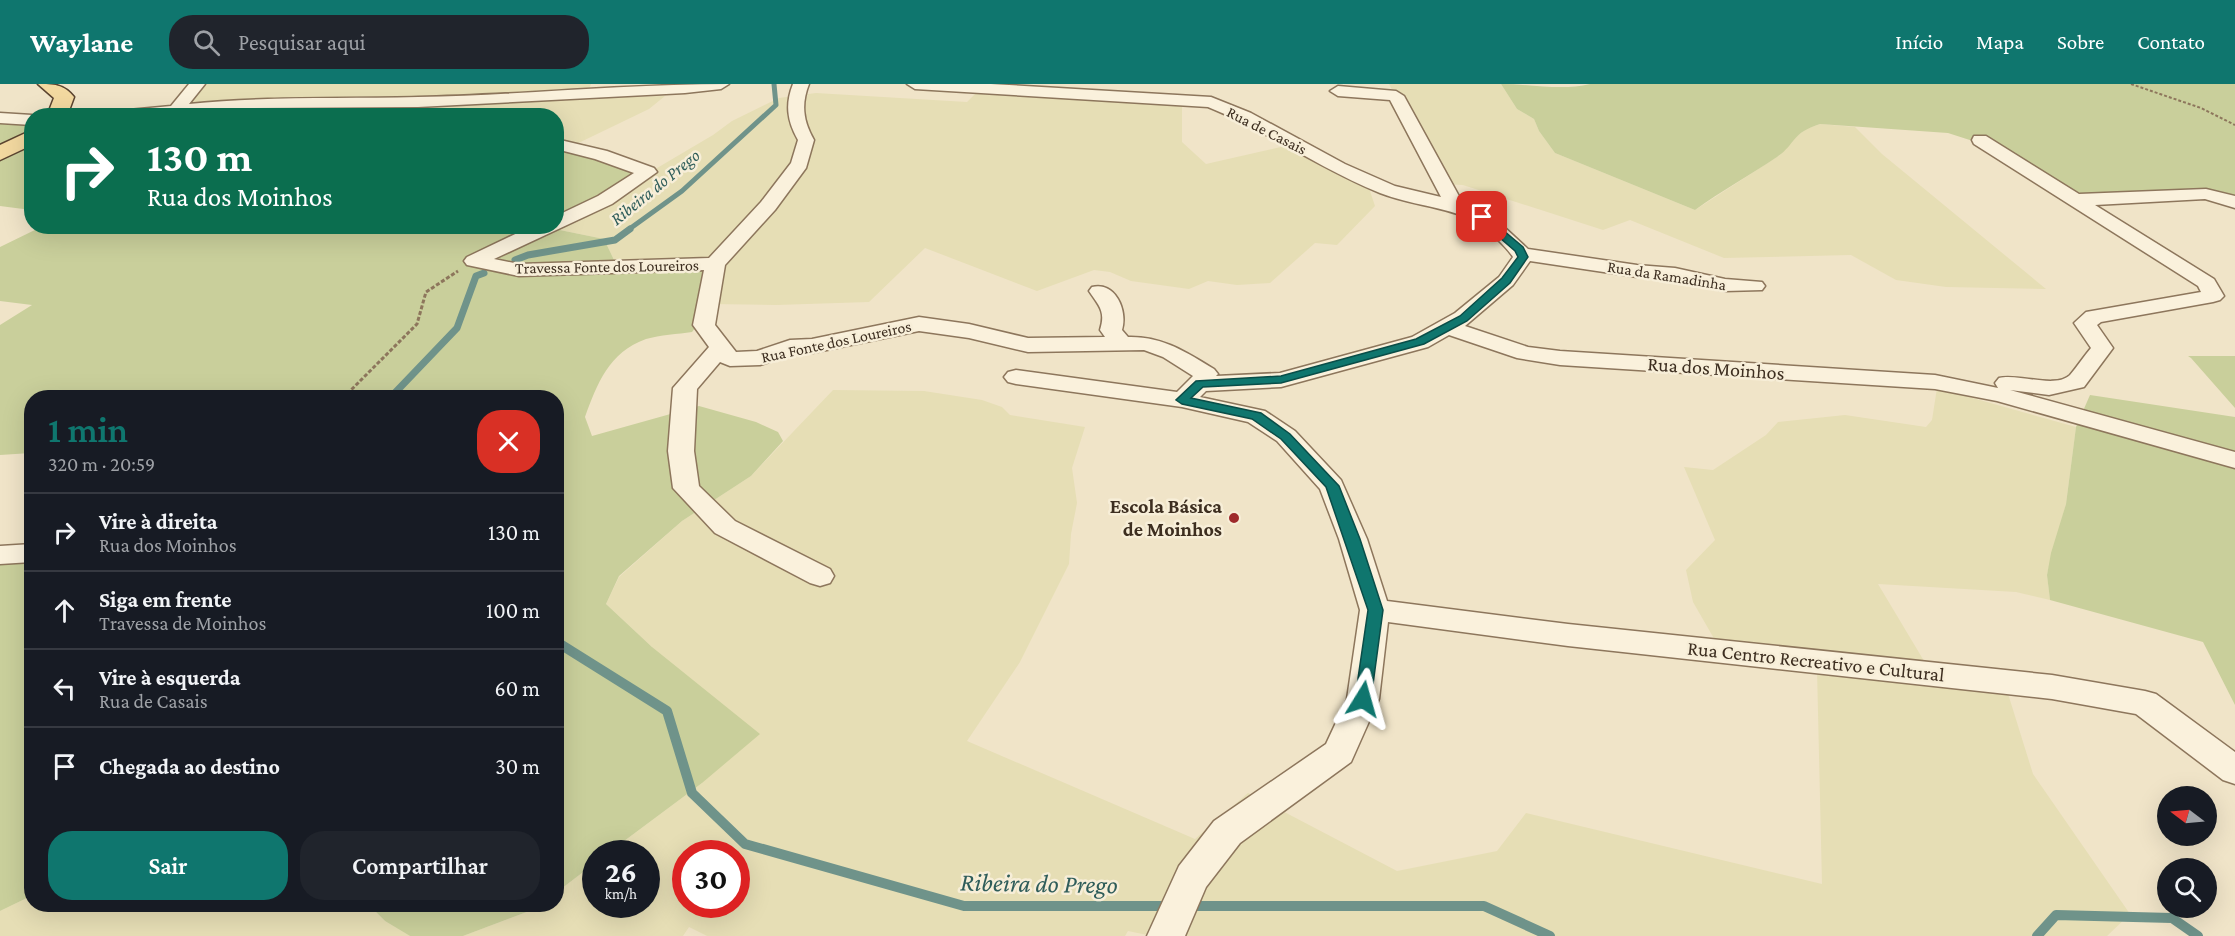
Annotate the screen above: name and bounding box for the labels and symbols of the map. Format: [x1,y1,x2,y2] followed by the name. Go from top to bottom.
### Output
[1224,103,1309,158] street label: Rua de Casais
[606,145,704,229] water label: Ribeira do Prego
[1456,191,1507,242] pin
[515,256,699,277] street label: Travessa Fonte dos Loureiros
[1606,258,1728,293] street label: Rua da Ramadinha
[760,317,913,366] street label: Rua Fonte dos Loureiros
[1647,352,1786,384] street label: Rua dos Moinhos
[1110,495,1222,540] place label: Escola Básica de Moinhos
[1227,511,1241,525] marker: Escola Básica de Moinhos
[1686,637,1946,685] street label: Rua Centro Recreativo e Cultural
[1331,667,1395,731] position arrow
[2157,786,2217,846] north arrow
[672,840,750,918] speed limit sign: 30
[960,868,1118,899] water label: Ribeira do Prego

